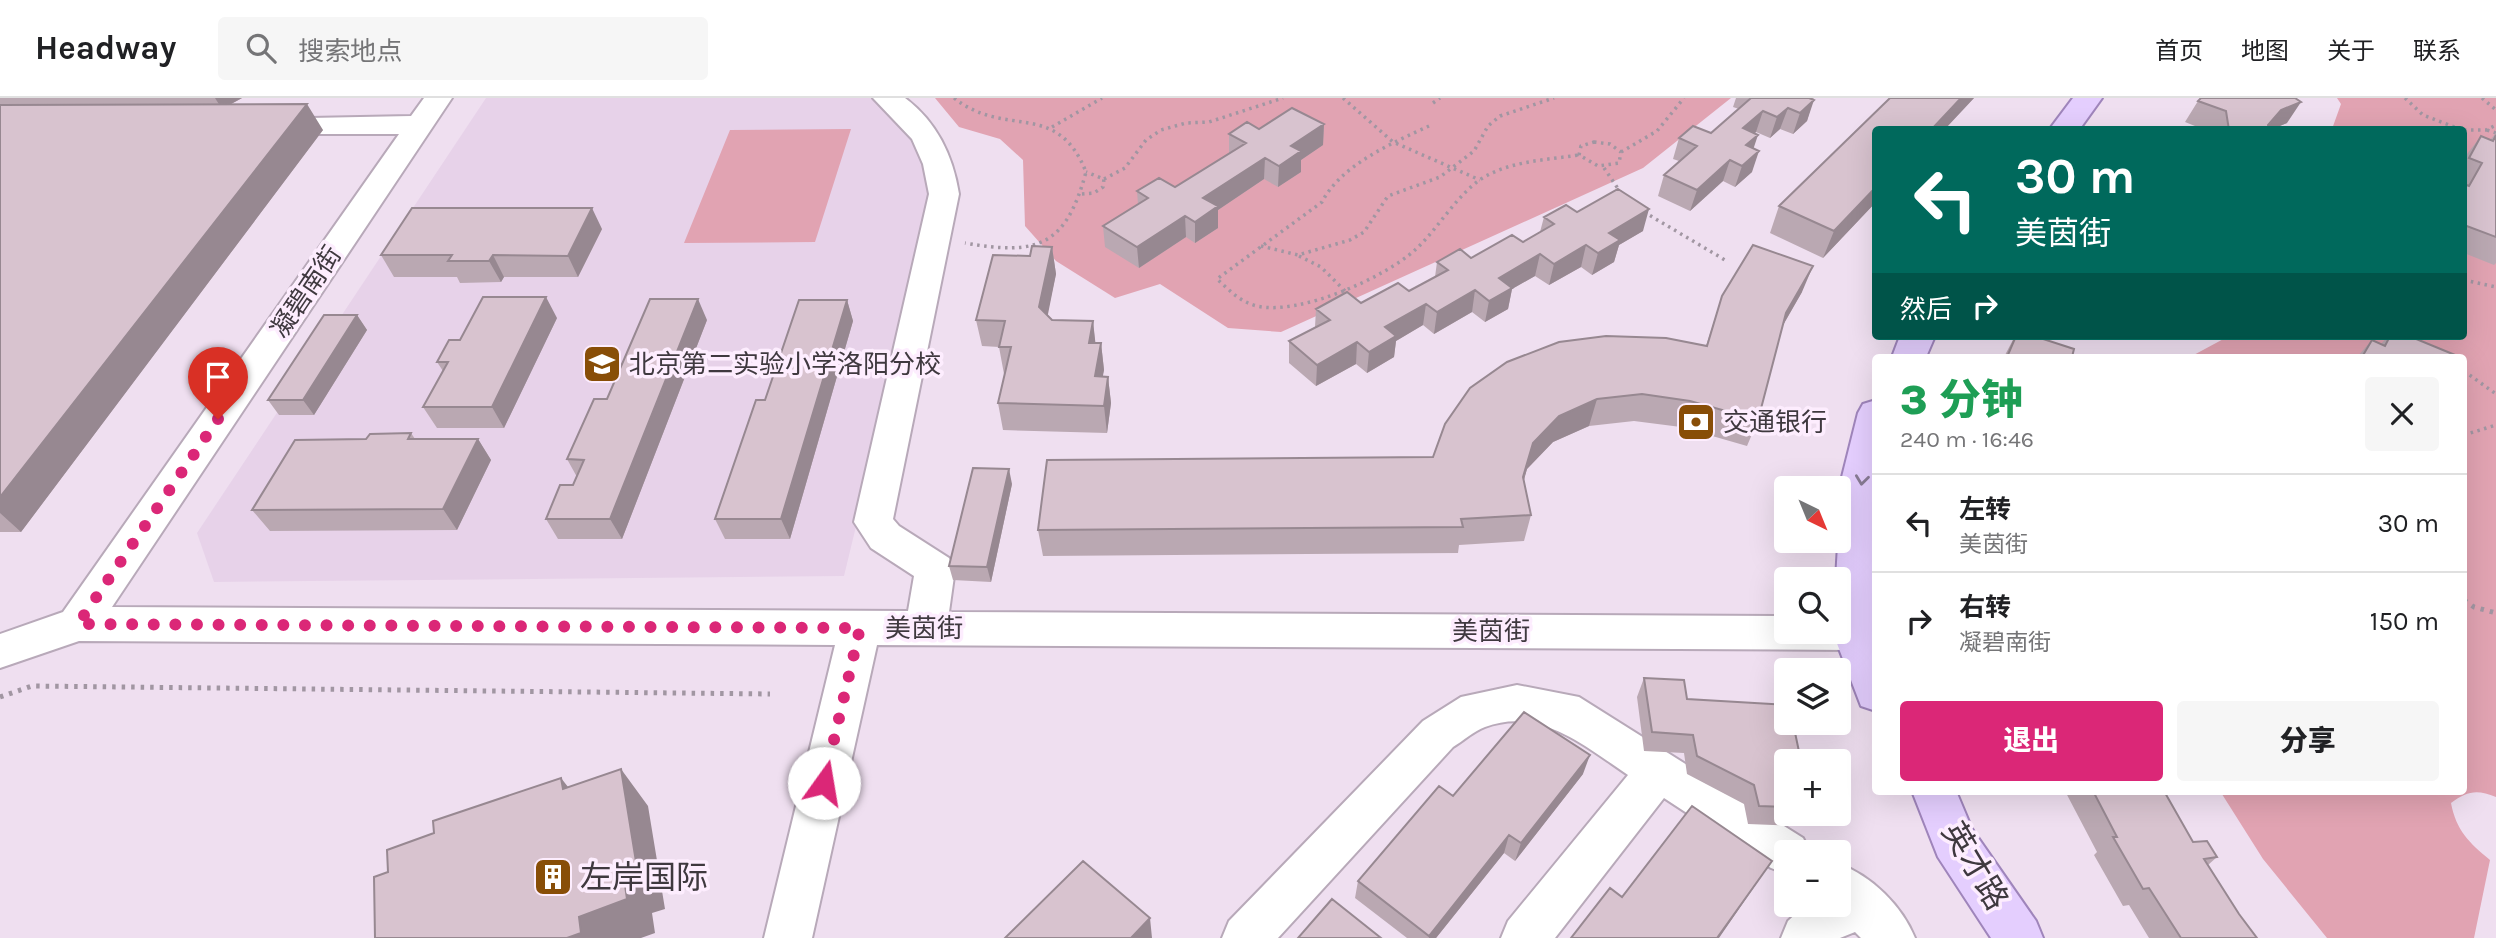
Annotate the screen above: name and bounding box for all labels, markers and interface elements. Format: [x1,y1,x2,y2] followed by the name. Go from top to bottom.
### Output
[218,17,708,80] search box
[35,29,176,67] text: Headway
[242,29,280,67] icon: search
[298,36,402,67] text: 搜索地点
[2155,37,2203,65] text: 首页
[2241,37,2289,65] text: 地图
[2327,37,2375,65] text: 关于
[2413,37,2461,65] text: 联系
[2015,148,2135,205] text: 30 m
[1900,154,1991,245] icon: left
[2015,215,2111,252] text: 美茵街
[264,240,348,344] street label: 凝碧南街
[1966,287,2004,325] icon: right
[1900,294,1952,325] text: 然后
[581,343,623,385] school or university icon: 北京第二实验小学洛阳分校
[188,347,248,419] pin
[629,349,941,380] place label: 北京第二实验小学洛阳分校
[199,358,237,396] icon: arrive
[1900,375,2023,425] text: 3 分钟
[2365,377,2439,451] button: close
[1675,401,1717,443] bank icon: 交通银行
[1723,407,1827,438] place label: 交通银行
[1900,426,2034,453] text: 240 m · 16:46
[1854,474,1869,486] one-way arrow
[1774,476,1852,553] north arrow
[1774,476,1851,917] map controls
[1959,494,2011,525] text: 左转
[1900,504,1938,542] icon: left
[2378,508,2439,539] text: 30 m
[1959,531,2028,558] text: 美茵街
[1774,567,1851,644] button: search
[1959,592,2011,623] text: 右转
[1900,602,1938,640] icon: right
[2370,606,2439,637] text: 150 m
[885,613,963,644] street label: 美茵街
[1452,616,1530,647] street label: 美茵街
[1959,629,2051,656] text: 凝碧南街
[1774,658,1851,735] button: layers
[1900,701,2163,781] button: 退出
[2177,701,2439,781] button: 分享
[787,746,861,820] position arrow
[1774,749,1851,826] button: +
[1934,815,2016,917] street label: 英才路
[1774,840,1851,917] button: −
[532,856,574,898] building icon: 左岸国际
[580,859,708,896] place label: 左岸国际

